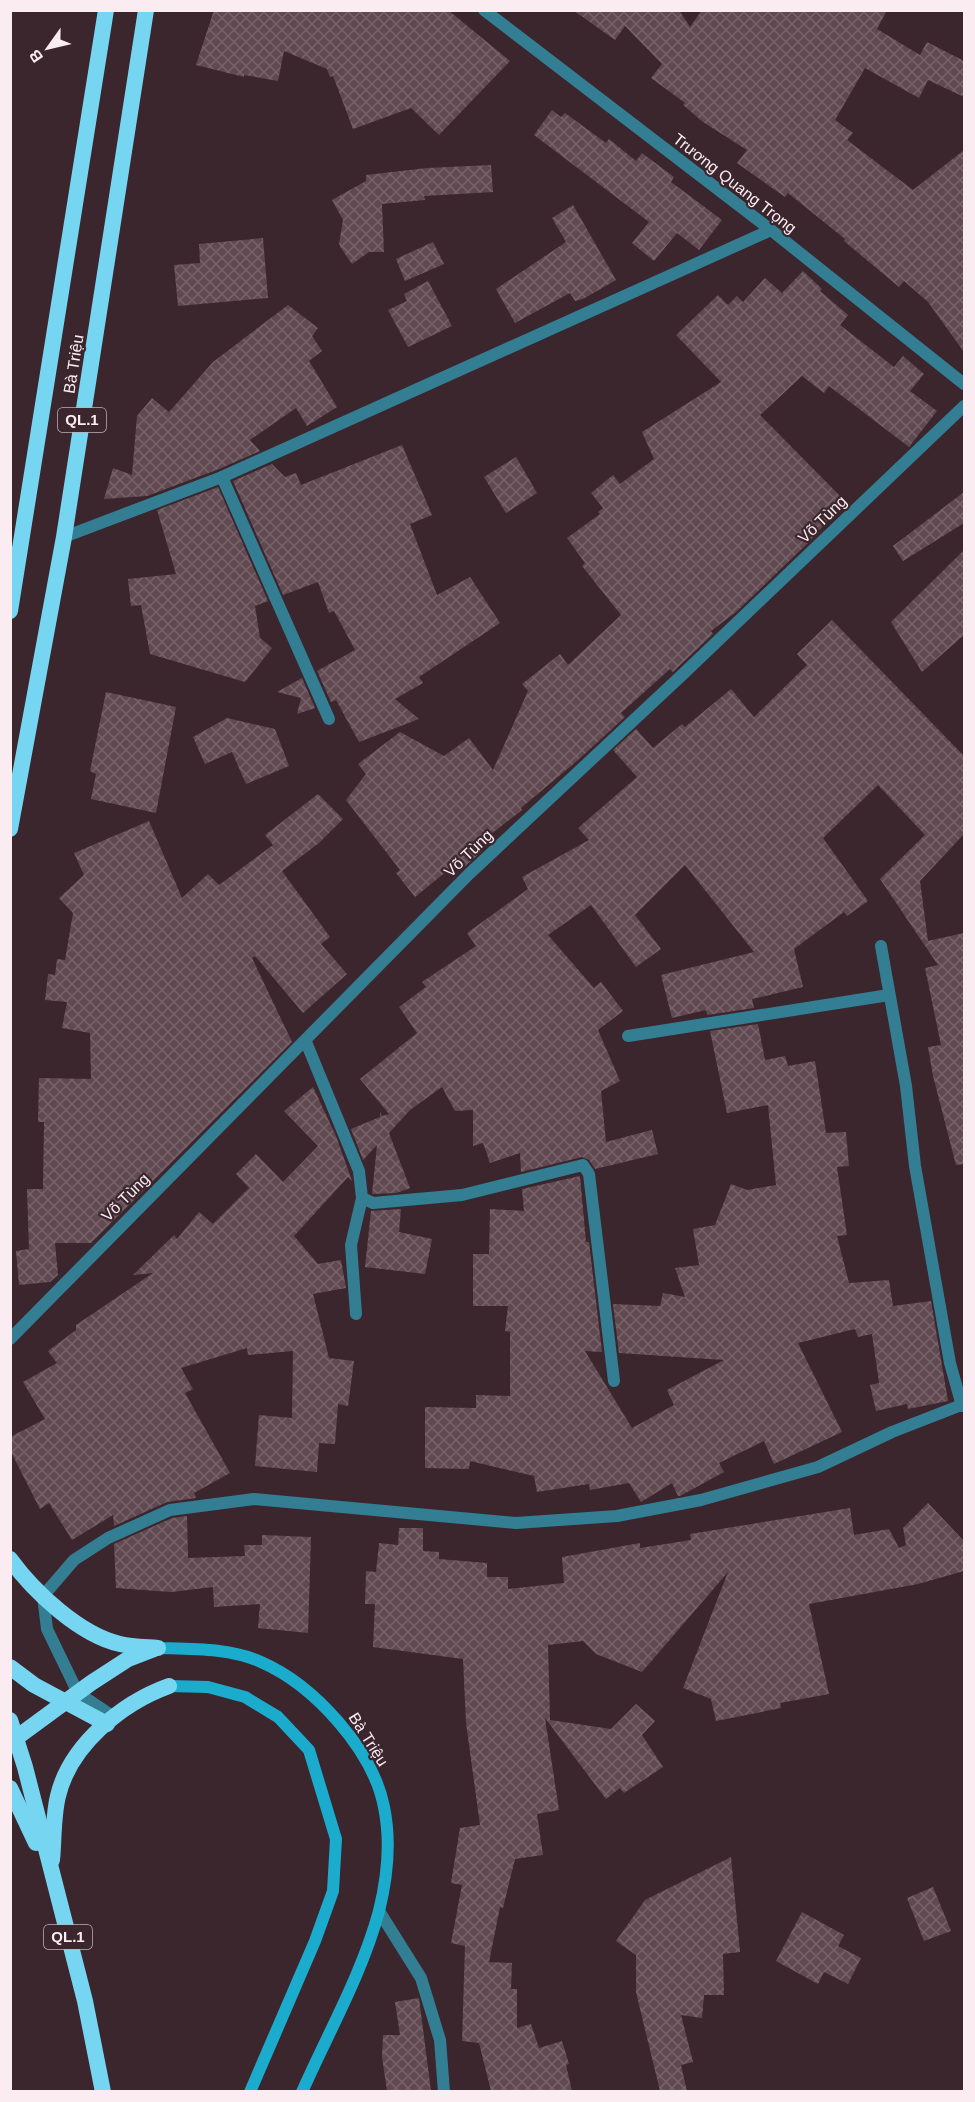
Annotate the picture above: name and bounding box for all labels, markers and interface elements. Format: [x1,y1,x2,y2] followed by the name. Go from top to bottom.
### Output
[18,18,78,78] north arrow
[26,47,46,66] text: B
[670,130,800,237] street label: Trương Quang Trọng
[60,333,87,395] street label: Bà Triệu
[58,408,106,432] road number: QL.1
[795,492,850,546] street label: Võ Tùng
[441,826,496,880] street label: Võ Tùng
[98,1170,153,1225] street label: Võ Tùng
[346,1709,392,1769] street label: Bà Triệu
[44,1925,92,1949] road number: QL.1

